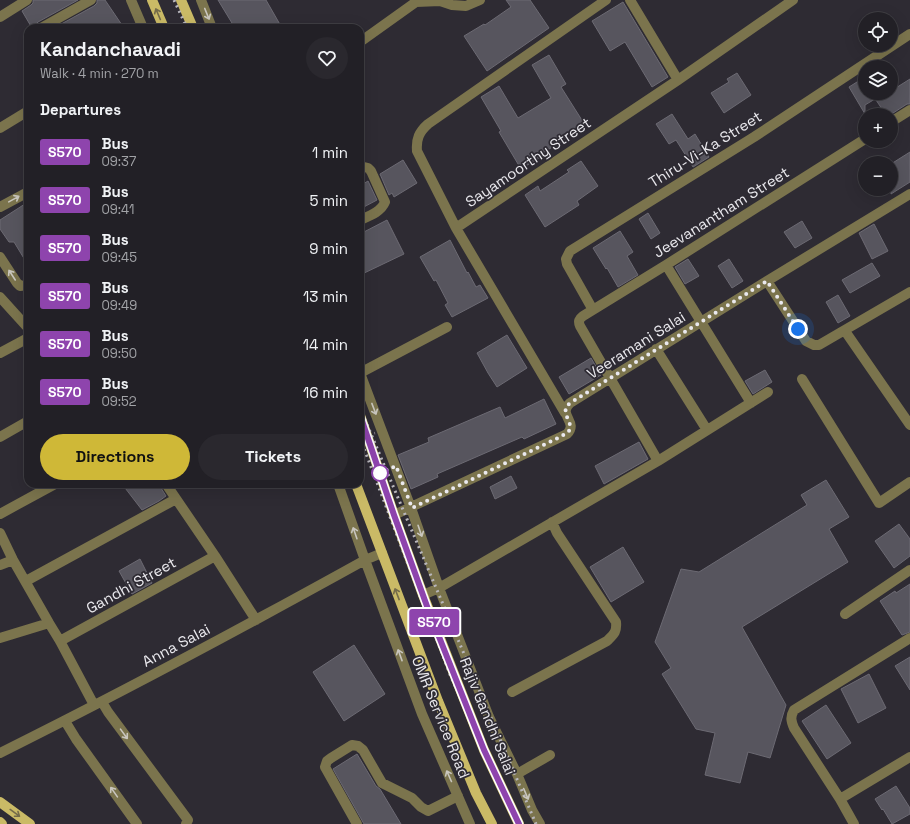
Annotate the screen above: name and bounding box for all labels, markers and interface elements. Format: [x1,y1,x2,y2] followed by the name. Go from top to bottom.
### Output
[153,8,161,20] one-way arrow
[203,8,211,20] one-way arrow
[858,12,898,196] map controls
[858,12,898,52] button: locate
[40,37,181,62] text: Kandanchavadi
[306,37,348,79] button: heart
[858,60,898,100] button: layers
[40,65,159,82] text: Walk · 4 min · 270 m
[40,100,121,119] text: Departures
[645,106,765,191] street label: Thiru-Vi-Ka Street
[858,108,898,148] button: +
[462,113,594,211] street label: Sayamoorthy Street
[102,134,129,153] text: Bus
[48,143,82,161] text: S570
[312,143,348,162] text: 1 min
[102,153,136,170] text: 09:37
[858,156,898,196] button: −
[650,162,793,262] street label: Jeevanantham Street
[102,182,129,201] text: Bus
[48,191,82,209] text: S570
[309,191,348,210] text: 5 min
[8,195,20,203] one-way arrow
[102,201,134,218] text: 09:41
[102,230,129,249] text: Bus
[48,239,82,257] text: S570
[309,239,348,258] text: 9 min
[102,249,137,266] text: 09:45
[8,270,16,281] one-way arrow
[102,278,129,297] text: Bus
[48,287,82,305] text: S570
[303,287,348,306] text: 13 min
[102,297,137,314] text: 09:49
[583,307,689,383] street label: Veeramani Salai
[788,319,808,339] your location
[102,326,129,345] text: Bus
[48,335,82,353] text: S570
[303,335,348,354] text: 14 min
[102,345,137,362] text: 09:50
[102,374,129,393] text: Bus
[48,383,82,401] text: S570
[303,383,348,402] text: 16 min
[102,393,137,410] text: 09:52
[371,403,379,415] one-way arrow
[40,434,190,480] button: Directions
[198,434,348,480] button: Tickets
[371,464,389,482] unlabelled marker
[416,525,424,537] one-way arrow
[351,528,359,540] one-way arrow
[83,552,179,618] street label: Gandhi Street
[393,588,401,600] one-way arrow
[406,609,462,635] line badge: S570
[417,613,451,631] text: S570
[139,619,213,671] street label: Anna Salai
[395,650,403,662] one-way arrow
[408,653,474,781] street label: OMR Service Road
[456,654,520,778] street label: Rajiv Gandhi Salai
[120,728,128,739] one-way arrow
[445,770,452,782] one-way arrow
[110,787,118,798] one-way arrow
[522,788,530,800] one-way arrow
[10,809,21,817] one-way arrow

